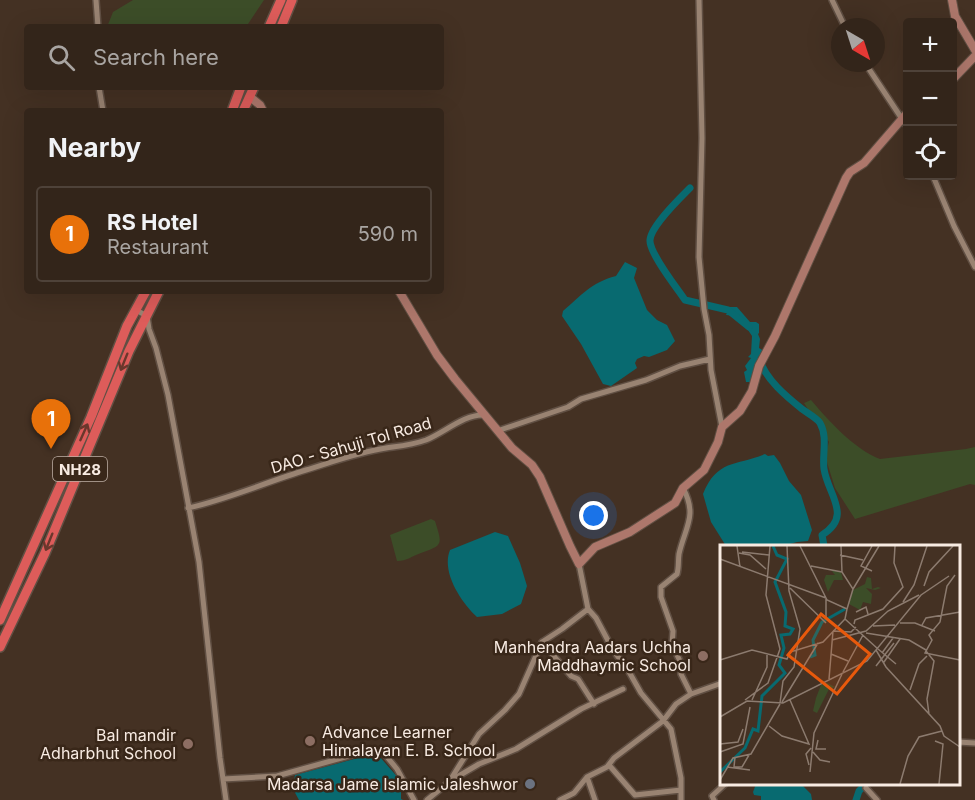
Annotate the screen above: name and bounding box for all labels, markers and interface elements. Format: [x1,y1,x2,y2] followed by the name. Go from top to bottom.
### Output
[831,18,885,72] north arrow
[903,18,957,180] map controls
[903,18,957,72] button: +
[24,24,444,90] search box
[45,41,78,74] icon: search
[93,44,219,70] text: Search here
[903,72,957,126] button: −
[903,126,957,180] button: locate
[48,132,141,163] text: Nearby
[107,209,198,235] text: RS Hotel
[65,222,74,246] text: 1
[358,222,418,246] text: 590 m
[107,235,209,259] text: Restaurant
[118,352,129,371] one-way arrow
[32,400,70,449] pin: 1
[268,412,434,478] street label: DAO - Sahuji Tol Road
[79,424,90,442] one-way arrow
[53,457,107,481] road number: NH28
[579,501,608,530] your location
[43,533,54,551] one-way arrow
[720,545,960,785] inset map
[494,637,691,675] place label: Manhendra Aadars Uchha Maddhaymic School
[696,649,710,663] marker: Manhendra Aadars Uchha Maddhaymic School
[322,722,495,760] place label: Advance Learner Himalayan E. B. School
[40,725,176,763] place label: Bal mandir Adharbhut School
[303,734,317,748] marker: Advance Learner Himalayan E. B. School
[181,737,195,751] marker: Bal mandir Adharbhut School
[267,774,518,794] place label: Madarsa Jame Islamic Jaleshwor
[523,777,537,791] marker: Madarsa Jame Islamic Jaleshwor

